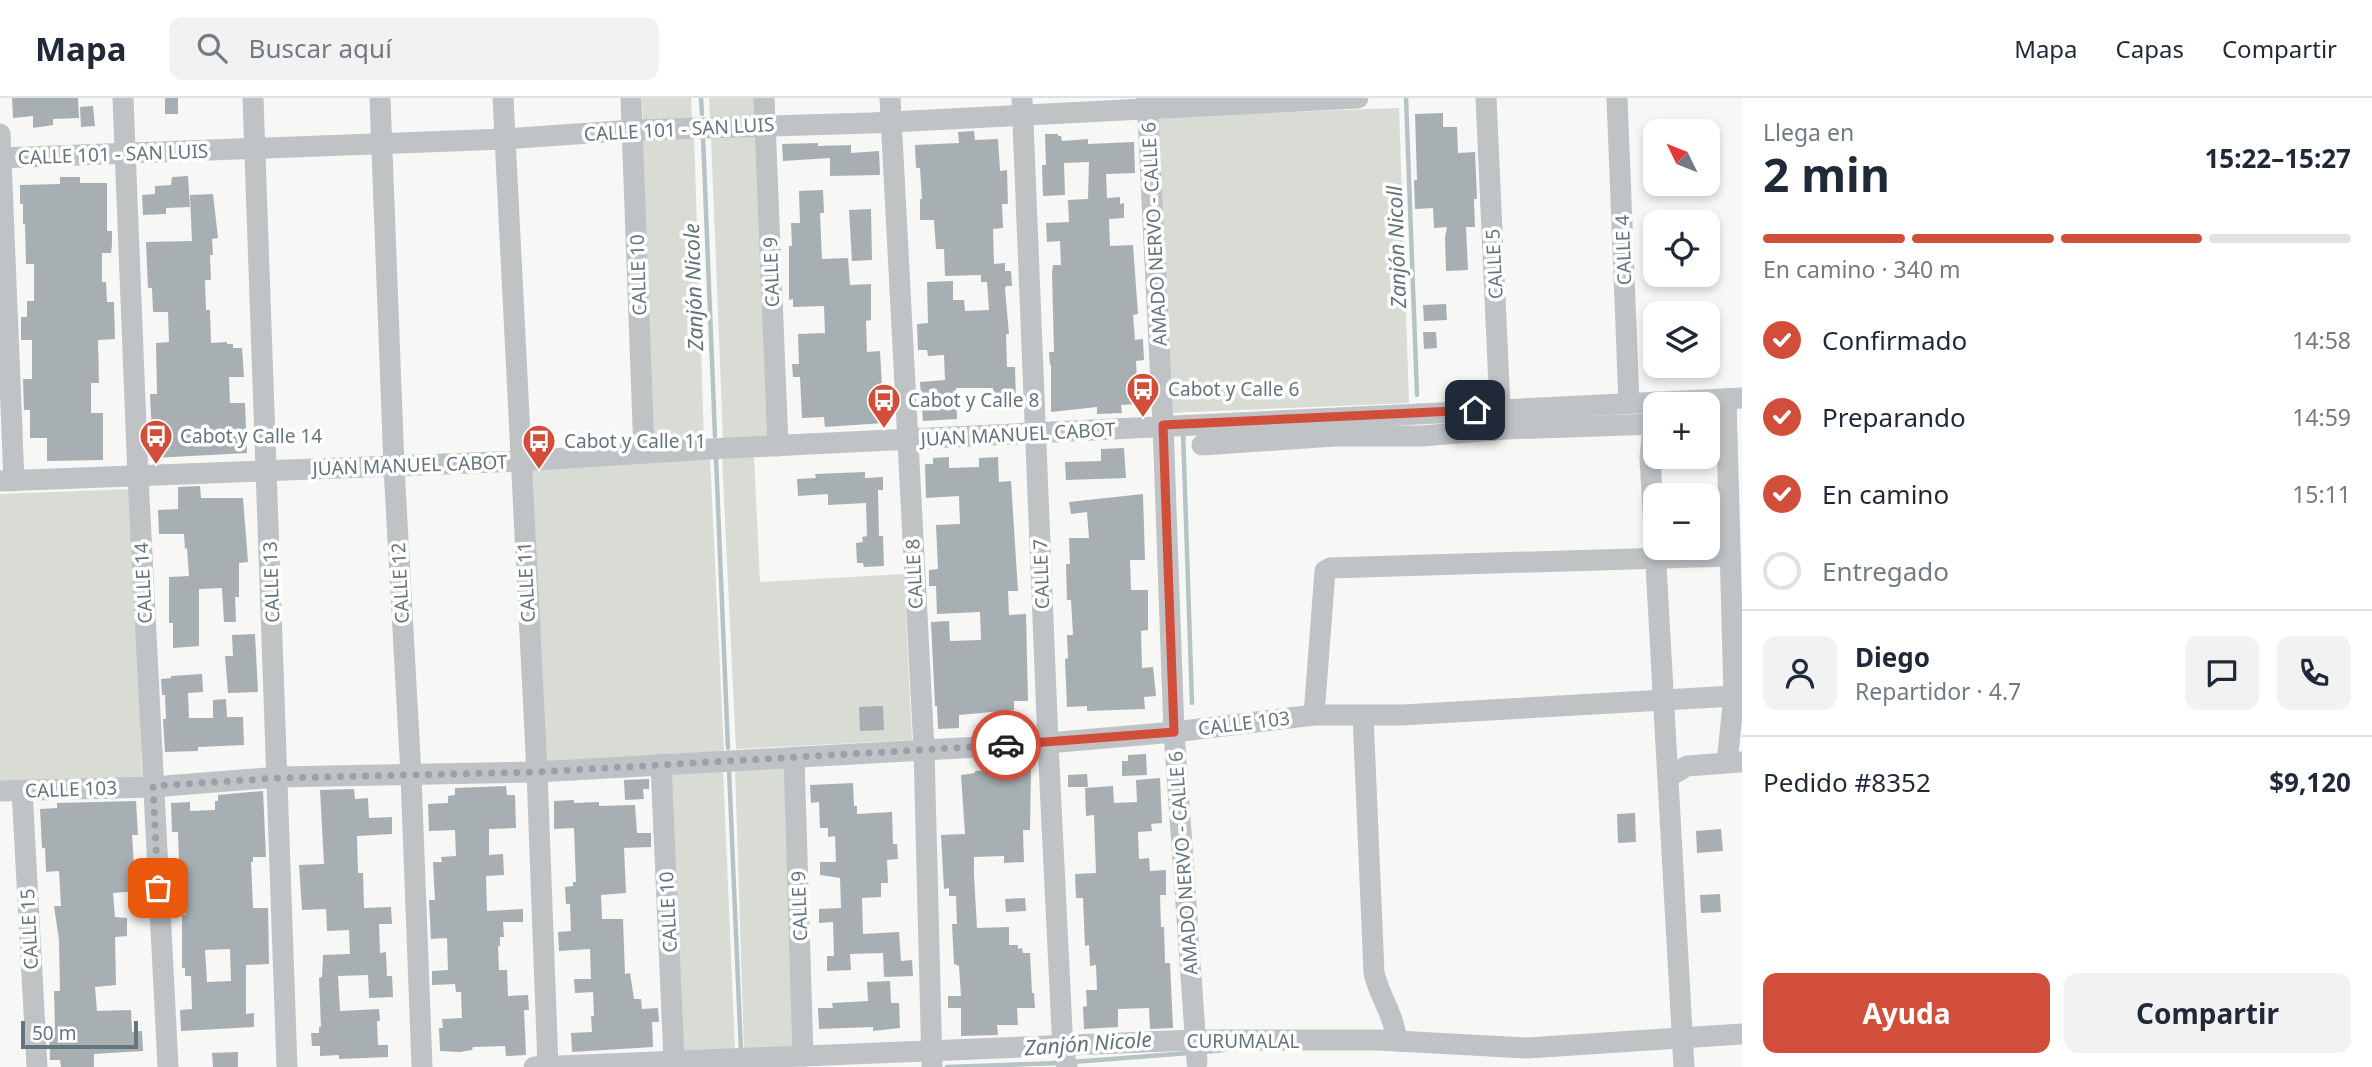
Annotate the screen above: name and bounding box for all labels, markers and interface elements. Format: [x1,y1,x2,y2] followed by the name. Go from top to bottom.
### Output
[169,17,659,80] search box
[35,26,127,71] text: Mapa
[193,29,231,67] icon: search
[249,30,392,66] text: Buscar aquí
[2014,32,2078,65] text: Mapa
[2116,32,2184,65] text: Capas
[2222,32,2337,65] text: Compartir
[583,111,775,147] street label: CALLE 101 - SAN LUIS
[1763,116,1854,148] text: Llega en
[1643,119,1720,196] north arrow
[1643,119,1720,560] map controls
[1135,121,1173,347] street label: AMADO NERVO - CALLE 6
[17,138,209,170] street label: CALLE 101 - SAN LUIS
[2204,140,2351,176] text: 15:22–15:27
[1763,143,1890,205] text: 2 min
[1380,185,1412,310] water label: Zanjón Nicoll
[1643,210,1720,287] button: locate
[1609,214,1637,286] street label: CALLE 4
[677,223,709,352] water label: Zanjón Nicole
[1479,228,1509,300] street label: CALLE 5
[624,234,652,316] street label: CALLE 10
[757,236,785,308] street label: CALLE 9
[1763,253,1961,285] text: En camino · 340 m
[1643,301,1720,378] button: layers
[1763,321,1801,359] icon: check
[1822,322,1967,358] text: Confirmado
[2292,324,2351,356] text: 14:58
[1124,370,1162,419] bus stop icon: Cabot y Calle 6
[1168,376,1299,402] place label: Cabot y Calle 6
[1445,380,1505,440] pin
[865,381,903,430] bus stop icon: Cabot y Calle 8
[908,387,1039,413] place label: Cabot y Calle 8
[1456,391,1494,429] icon: home
[1643,392,1720,469] button: +
[1763,398,1801,436] icon: check
[1822,399,1966,435] text: Preparando
[2292,401,2351,433] text: 14:59
[918,416,1116,452] street label: JUAN MANUEL CABOT
[137,417,175,466] bus stop icon: Cabot y Calle 14
[520,422,558,471] bus stop icon: Cabot y Calle 11
[180,423,322,449] place label: Cabot y Calle 14
[564,428,706,454] place label: Cabot y Calle 11
[310,449,508,481] street label: JUAN MANUEL CABOT
[1763,475,1801,513] icon: check
[1822,476,1949,512] text: En camino
[2292,478,2351,510] text: 15:11
[1643,483,1720,560] button: −
[899,538,929,610] street label: CALLE 8
[1027,538,1055,610] street label: CALLE 7
[257,541,285,623] street label: CALLE 13
[511,541,541,623] street label: CALLE 11
[128,542,158,624] street label: CALLE 14
[385,542,415,624] street label: CALLE 12
[1822,553,1949,589] text: Entregado
[1763,636,1837,710] button: person
[2185,636,2259,710] button: chat
[2277,636,2351,710] button: phone
[1855,639,1930,675] text: Diego
[1855,675,2021,707] text: Repartidor · 4.7
[1197,704,1291,742] street label: CALLE 103
[971,710,1041,780] courier
[987,726,1025,764] icon: car
[1162,750,1204,976] street label: AMADO NERVO - CALLE 6
[1763,764,1931,800] text: Pedido #8352
[2269,764,2351,800] text: $9,120
[24,774,118,804] street label: CALLE 103
[128,858,188,918] pin
[139,869,177,907] icon: bag
[785,870,813,942] street label: CALLE 9
[653,871,683,953] street label: CALLE 10
[14,888,44,970] street label: CALLE 15
[1763,973,2050,1053] button: Ayuda
[2064,973,2351,1053] button: Compartir
[21,1018,138,1050] scale bar
[32,1020,76,1046] text: 50 m
[1022,1025,1153,1061] water label: Zanjón Nicole
[1186,1028,1300,1054] street label: CURUMALAL

